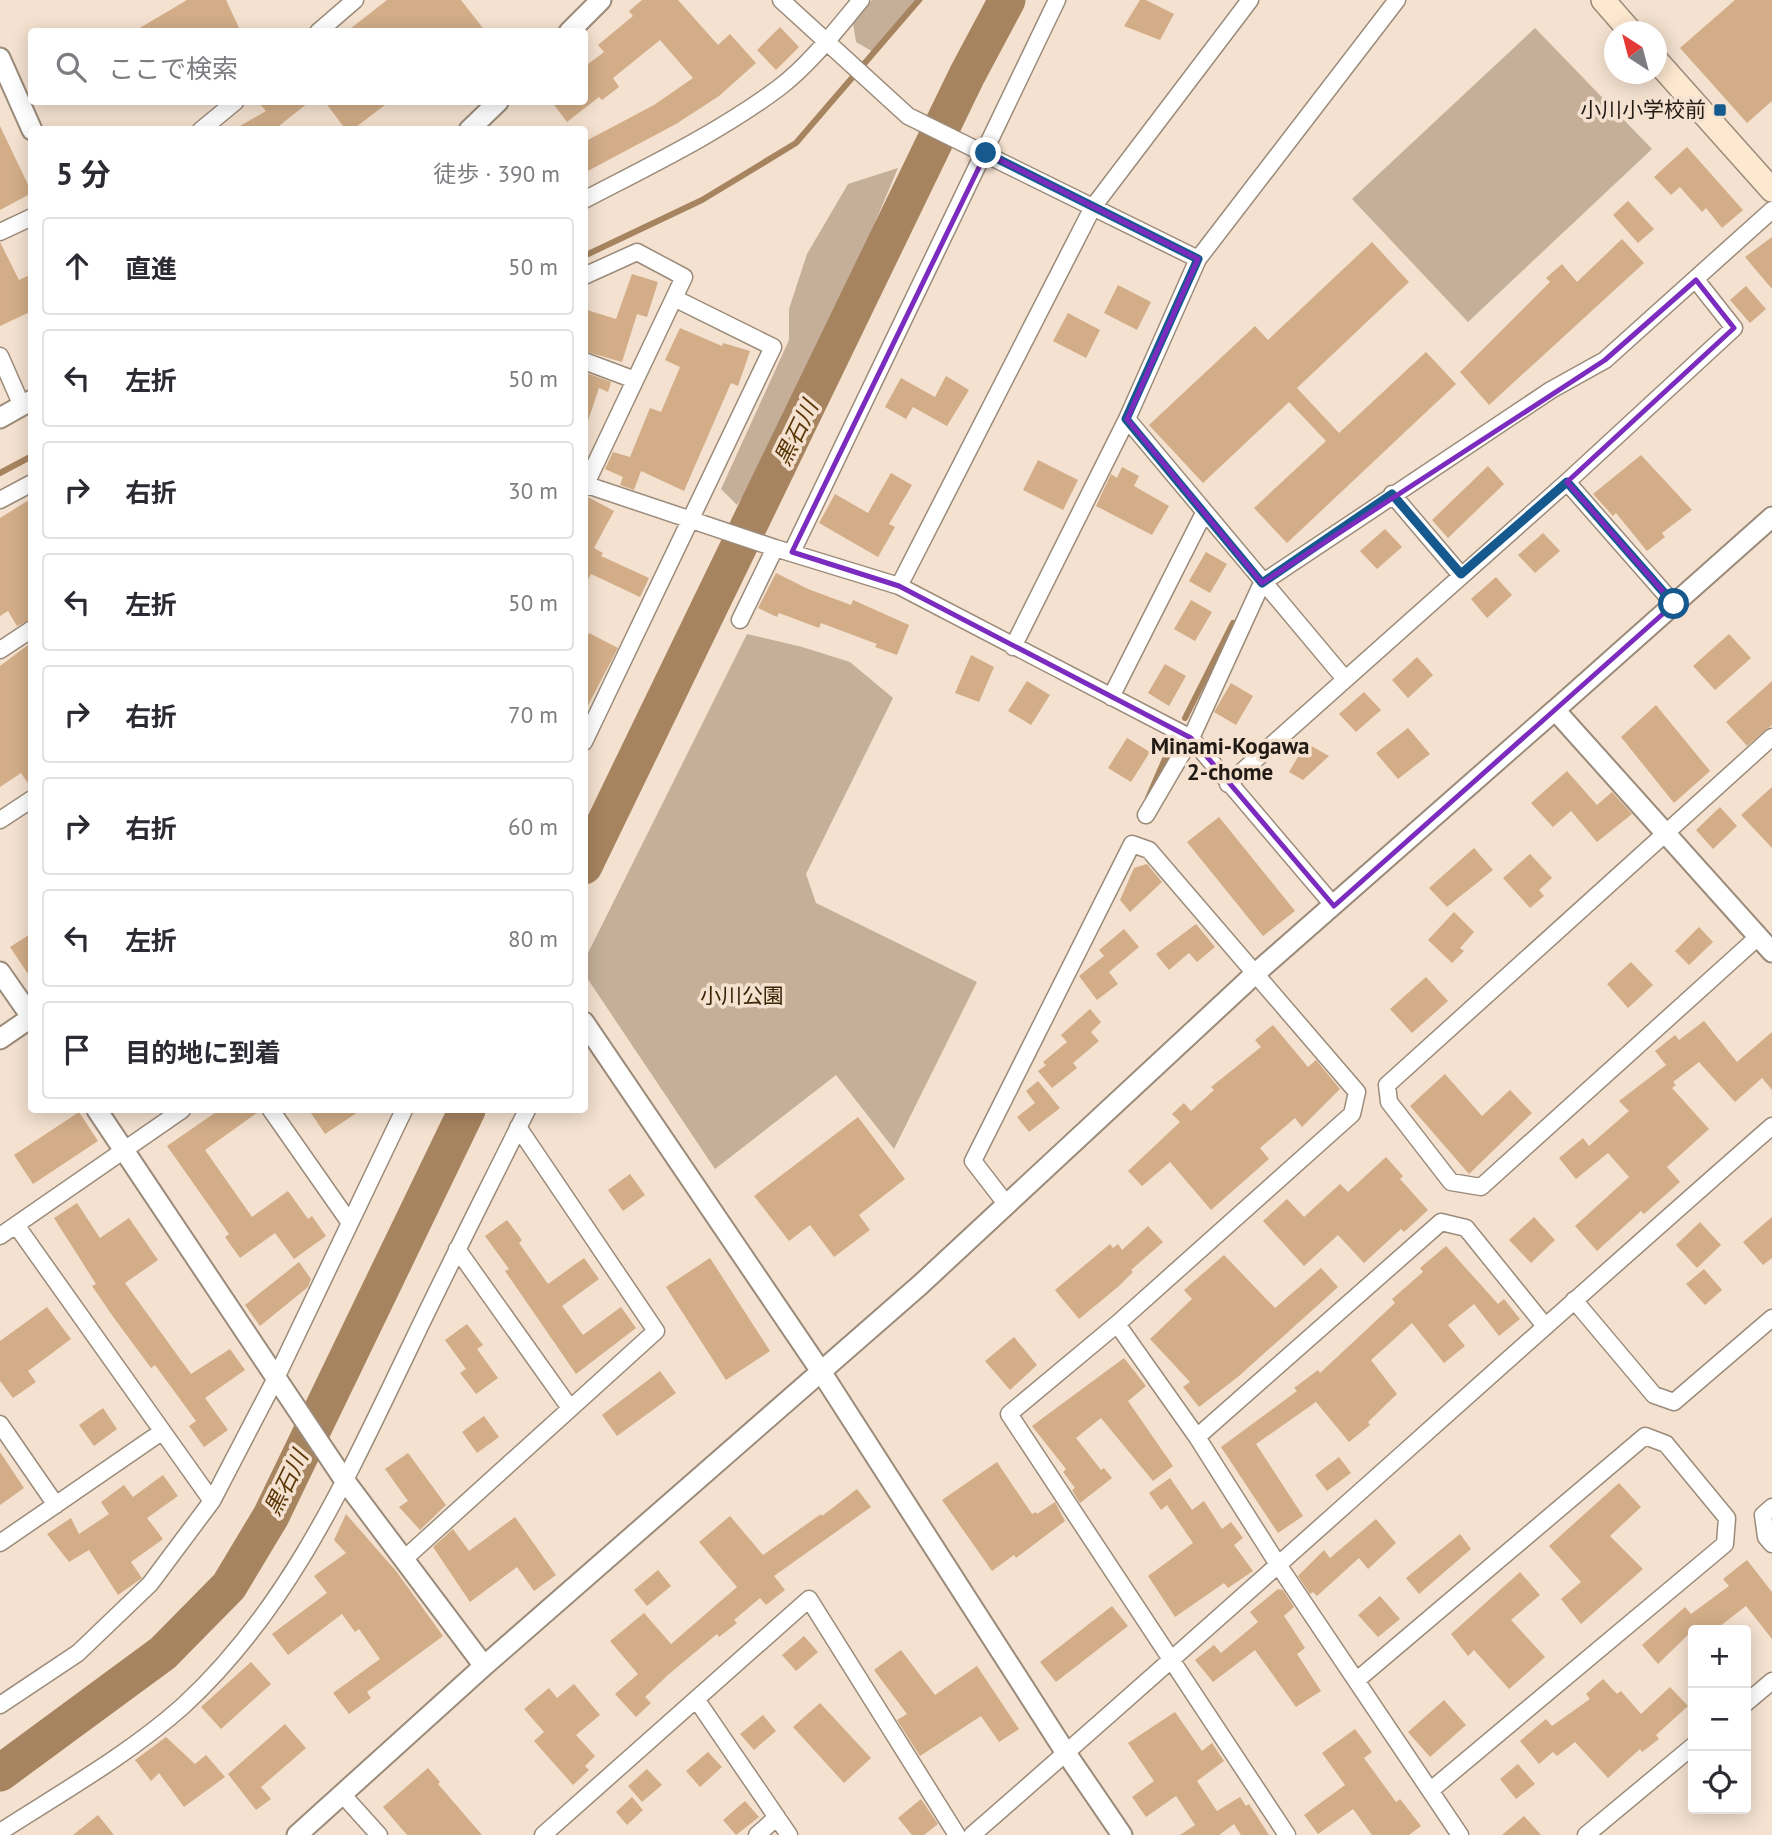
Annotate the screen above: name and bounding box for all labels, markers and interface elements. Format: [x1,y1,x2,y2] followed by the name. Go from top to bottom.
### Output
[1604,21,1667,84] north arrow
[28,28,588,105] search box
[52,48,90,86] icon: search
[108,52,238,85] text: ここで検索
[1580,96,1706,123] place label: 小川小学校前
[1712,102,1728,118] marker: 小川小学校前
[970,137,1001,168] route end
[56,154,111,193] text: 5 分
[433,159,560,188] text: 徒歩 · 390 m
[58,247,96,285] icon: ahead
[125,252,177,285] text: 直進
[508,252,558,281] text: 50 m
[58,359,96,397] icon: left
[125,364,177,397] text: 左折
[508,364,558,393] text: 50 m
[767,393,825,470] water label: 黒石川
[58,471,96,509] icon: right
[125,476,177,509] text: 右折
[508,476,558,505] text: 30 m
[58,583,96,621] icon: left
[125,588,177,621] text: 左折
[508,588,558,617] text: 50 m
[1658,588,1689,619] route start
[58,695,96,733] icon: right
[125,700,177,733] text: 右折
[508,700,558,729] text: 70 m
[1151,731,1309,786] district label: Minami-Kogawa 2-chome
[58,807,96,845] icon: right
[125,812,177,845] text: 右折
[508,812,558,841] text: 60 m
[58,919,96,957] icon: left
[125,924,177,957] text: 左折
[508,924,558,953] text: 80 m
[700,982,784,1009] park label: 小川公園
[58,1031,96,1069] icon: arrive
[125,1036,281,1069] text: 目的地に到着
[257,1443,315,1520] water label: 黒石川
[1688,1625,1751,1814] map controls
[1688,1625,1751,1688] button: +
[1688,1688,1751,1751] button: −
[1688,1751,1751,1814] button: locate

